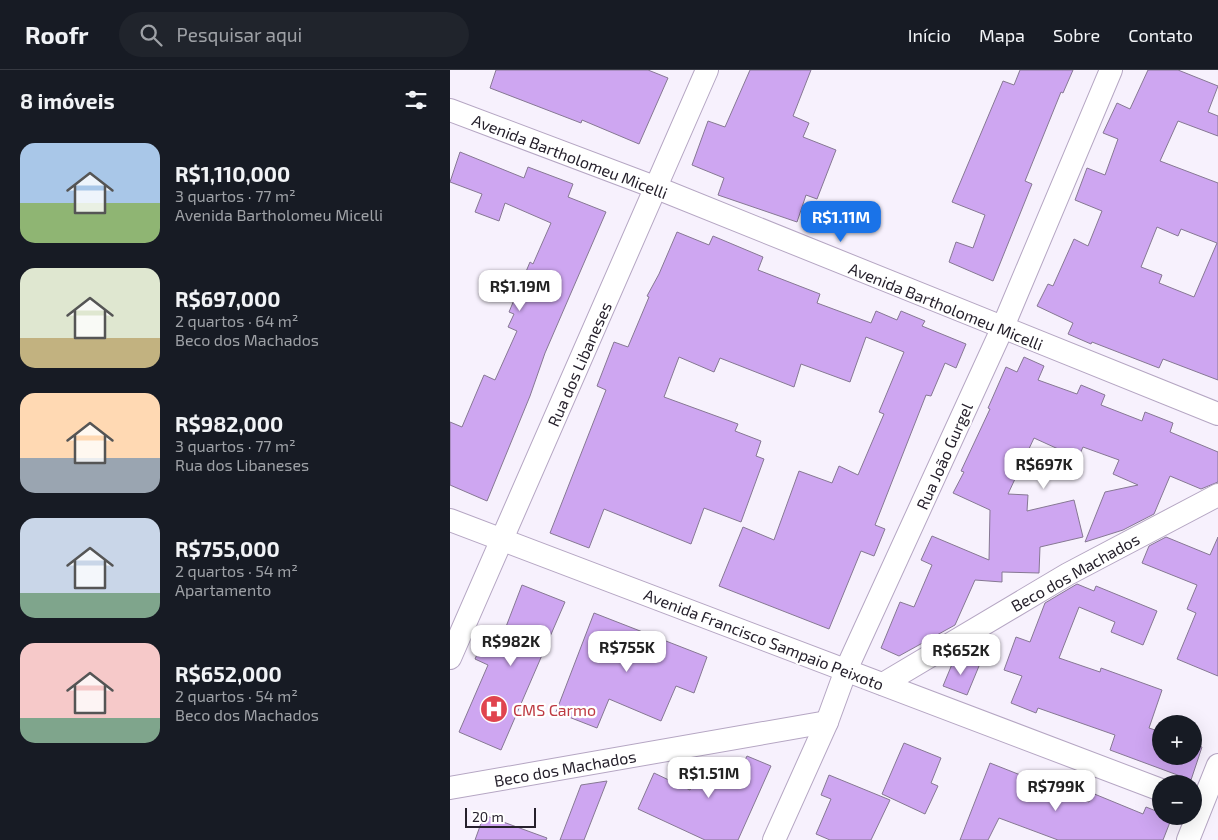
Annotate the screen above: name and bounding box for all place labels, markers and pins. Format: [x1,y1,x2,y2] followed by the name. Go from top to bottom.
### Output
[795,200,887,243] pin: R$1.11M
[474,270,566,312] pin: R$1.19M
[1003,448,1085,490] pin: R$697K
[470,624,552,667] pin: R$982K
[586,630,668,673] pin: R$755K
[920,634,1002,676] pin: R$652K
[479,694,509,724] hospital icon: CMS Carmo
[513,700,596,719] place label: CMS Carmo
[663,756,755,799] pin: R$1.51M
[1015,770,1097,812] pin: R$799K

